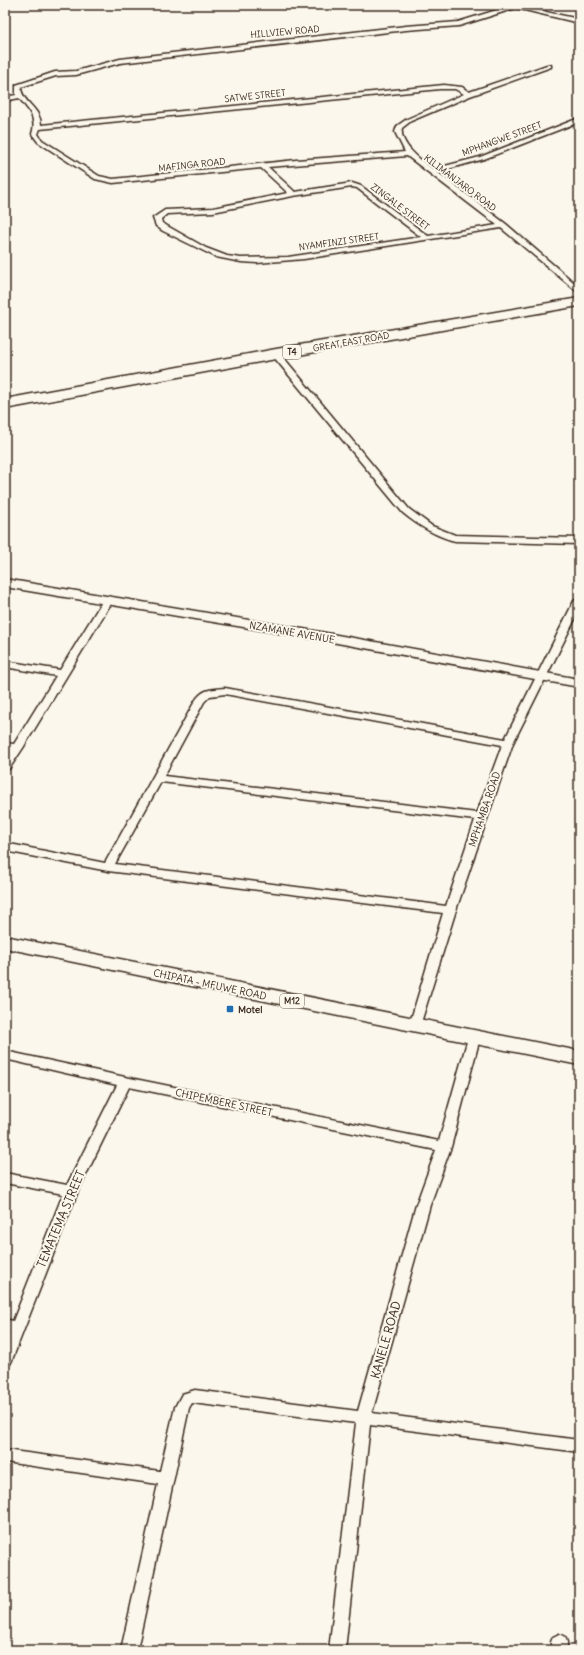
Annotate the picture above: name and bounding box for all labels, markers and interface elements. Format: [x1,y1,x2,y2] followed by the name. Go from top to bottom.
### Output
[250,23,320,40] street label: HILLVIEW ROAD
[224,87,286,104] street label: SATWE STREET
[460,119,543,158] street label: MPHANGWE STREET
[422,152,499,213] street label: KILIMANJARO ROAD
[158,156,226,174] street label: MAFINGA ROAD
[369,181,432,232] street label: ZINGALE STREET
[298,230,380,253] street label: NYAMFINZI STREET
[312,329,390,354] street label: GREAT EAST ROAD
[283,345,301,359] road number: T4
[248,619,336,646] street label: NZAMANE AVENUE
[466,770,503,849] street label: MPHAMBA ROAD
[152,966,268,1003] street label: CHIPATA - MFUWE ROAD
[280,994,304,1008] road number: M12
[238,1003,262,1016] place label: Motel
[225,1004,235,1014] marker: Motel
[174,1086,274,1119] street label: CHIPEMBERE STREET
[33,1168,88,1270] street label: TEMATEMA STREET
[367,1299,404,1380] street label: KANELE ROAD

